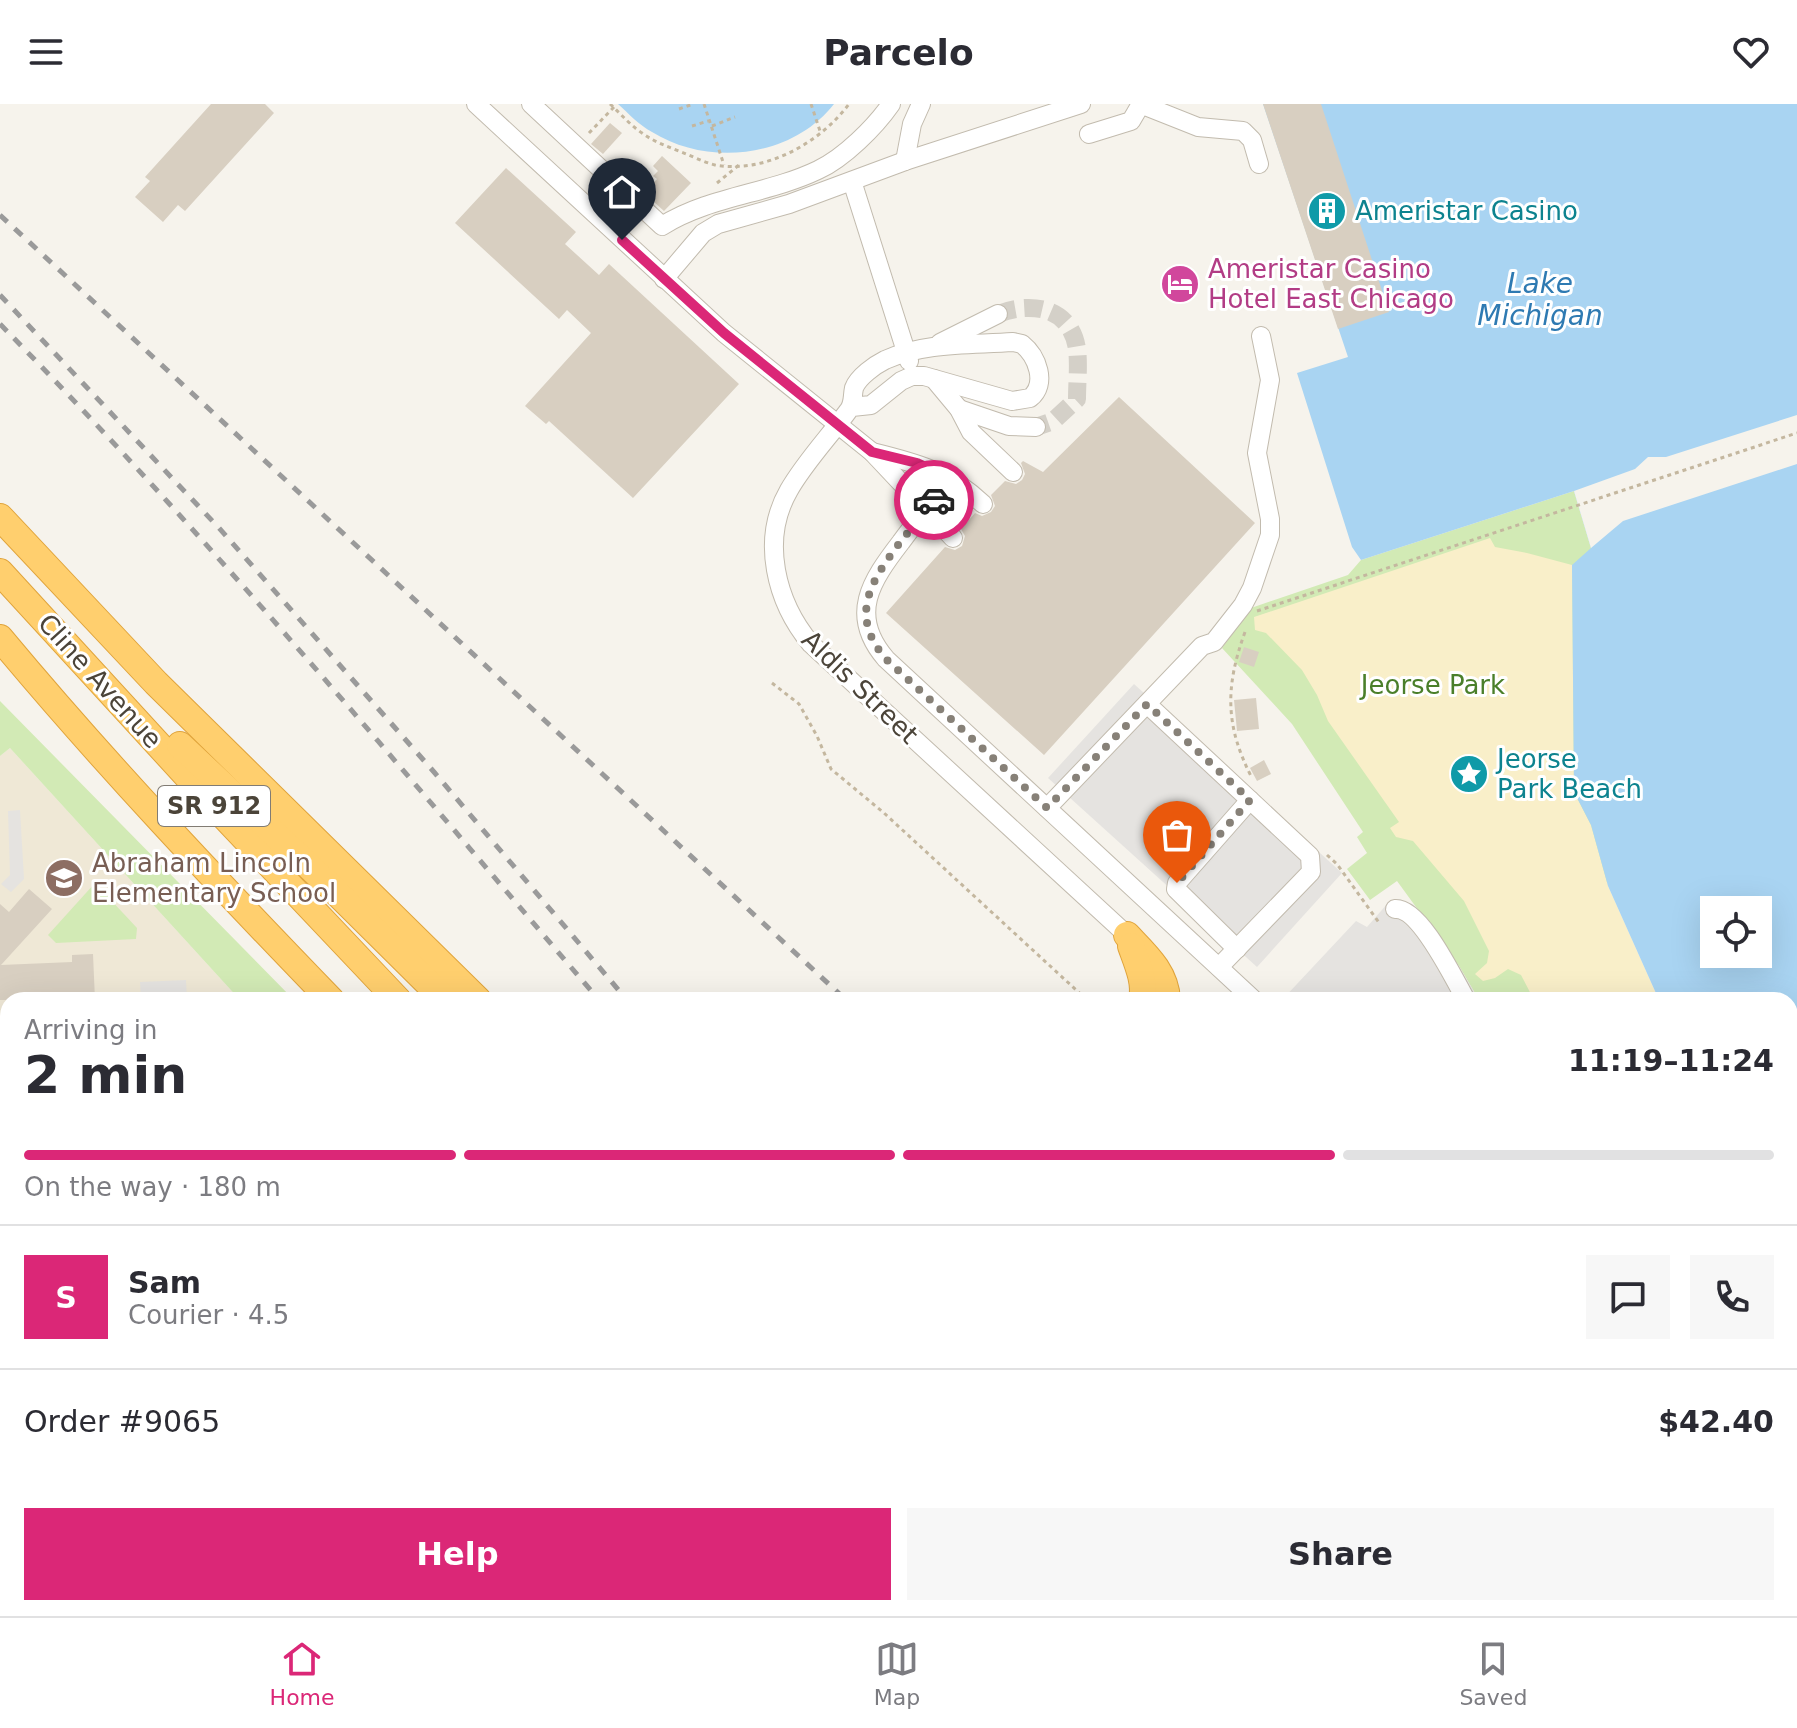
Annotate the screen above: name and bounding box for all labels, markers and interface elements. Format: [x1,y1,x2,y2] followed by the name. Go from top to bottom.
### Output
[24,30,68,74] icon: menu
[1729,30,1773,74] icon: heart
[823,32,974,73] text: Parcelo
[588,158,656,240] pin
[600,170,644,214] icon: home
[1306,190,1348,232] building icon: Ameristar Casino
[1355,196,1578,226] place label: Ameristar Casino
[1208,254,1454,314] place label: Ameristar Casino Hotel East Chicago
[1159,263,1201,305] hotel icon: Ameristar Casino Hotel East Chicago
[1477,267,1603,332] water label: Lake Michigan
[894,460,974,540] courier
[912,478,956,522] icon: car
[32,608,168,754] street label: Cline Avenue
[796,624,924,750] street label: Aldis Street
[1359,670,1505,700] park label: Jeorse Park
[1495,744,1642,804] place label: Jeorse Park Beach
[1448,753,1490,795] place icon: Jeorse Park Beach
[158,786,270,826] road number: SR 912
[1143,801,1211,883] pin
[1155,813,1199,857] icon: bag
[92,848,336,908] place label: Abraham Lincoln Elementary School
[43,857,85,899] school or university icon: Abraham Lincoln Elementary School
[1700,896,1772,968] map controls
[1700,896,1772,968] button: locate
[24,1015,158,1045] text: Arriving in
[1568,1043,1774,1078] text: 11:19–11:24
[24,1045,187,1105] text: 2 min
[24,1172,281,1202] text: On the way · 180 m
[1586,1255,1670,1339] button: chat
[1690,1255,1774,1339] button: phone
[128,1265,201,1300] text: Sam
[55,1280,77,1315] text: S
[128,1300,289,1330] text: Courier · 4.5
[24,1404,220,1439] text: Order #9065
[1658,1404,1774,1439] text: $42.40
[24,1508,891,1600] button: Help
[907,1508,1774,1600] button: Share
[270,1637,335,1710] tab: Home
[874,1637,920,1710] tab: Map
[1459,1637,1527,1710] tab: Saved

